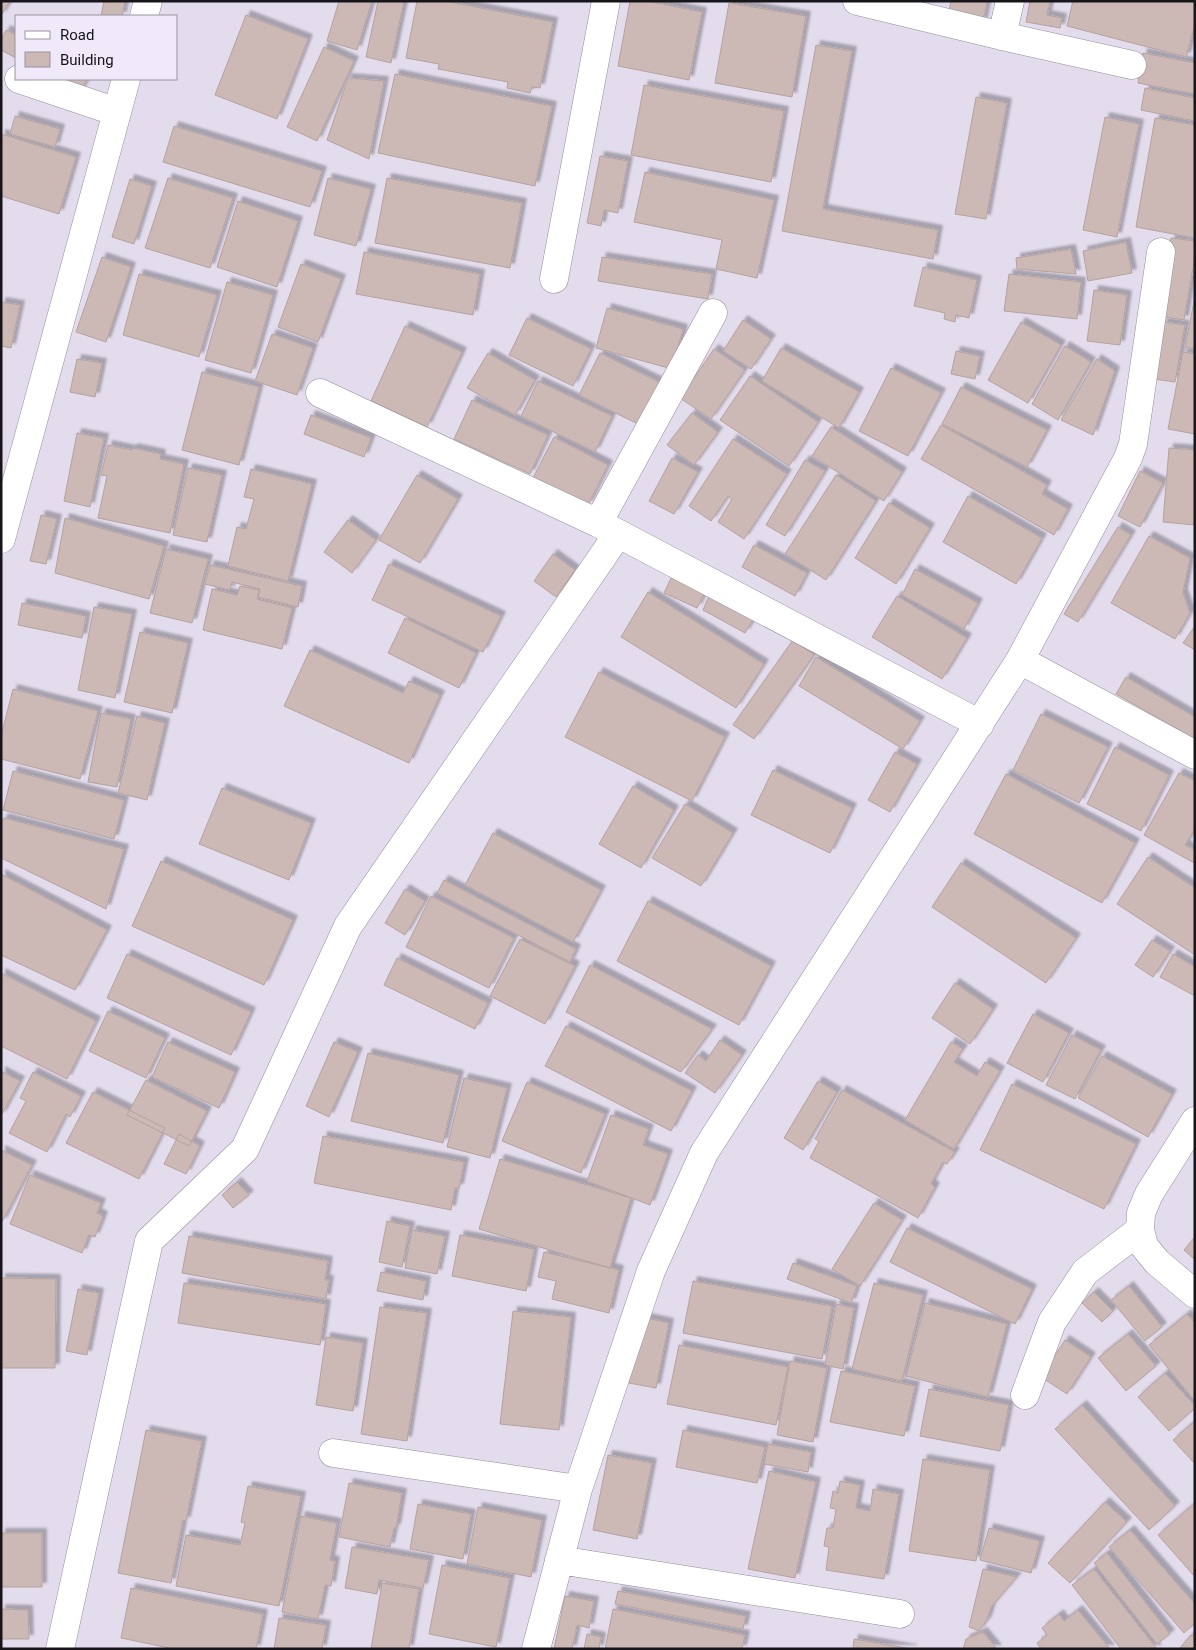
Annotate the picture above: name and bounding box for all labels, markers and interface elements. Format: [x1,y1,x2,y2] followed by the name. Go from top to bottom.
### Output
[15,15,178,80] legend
[60,26,94,44] text: Road
[60,51,114,69] text: Building

